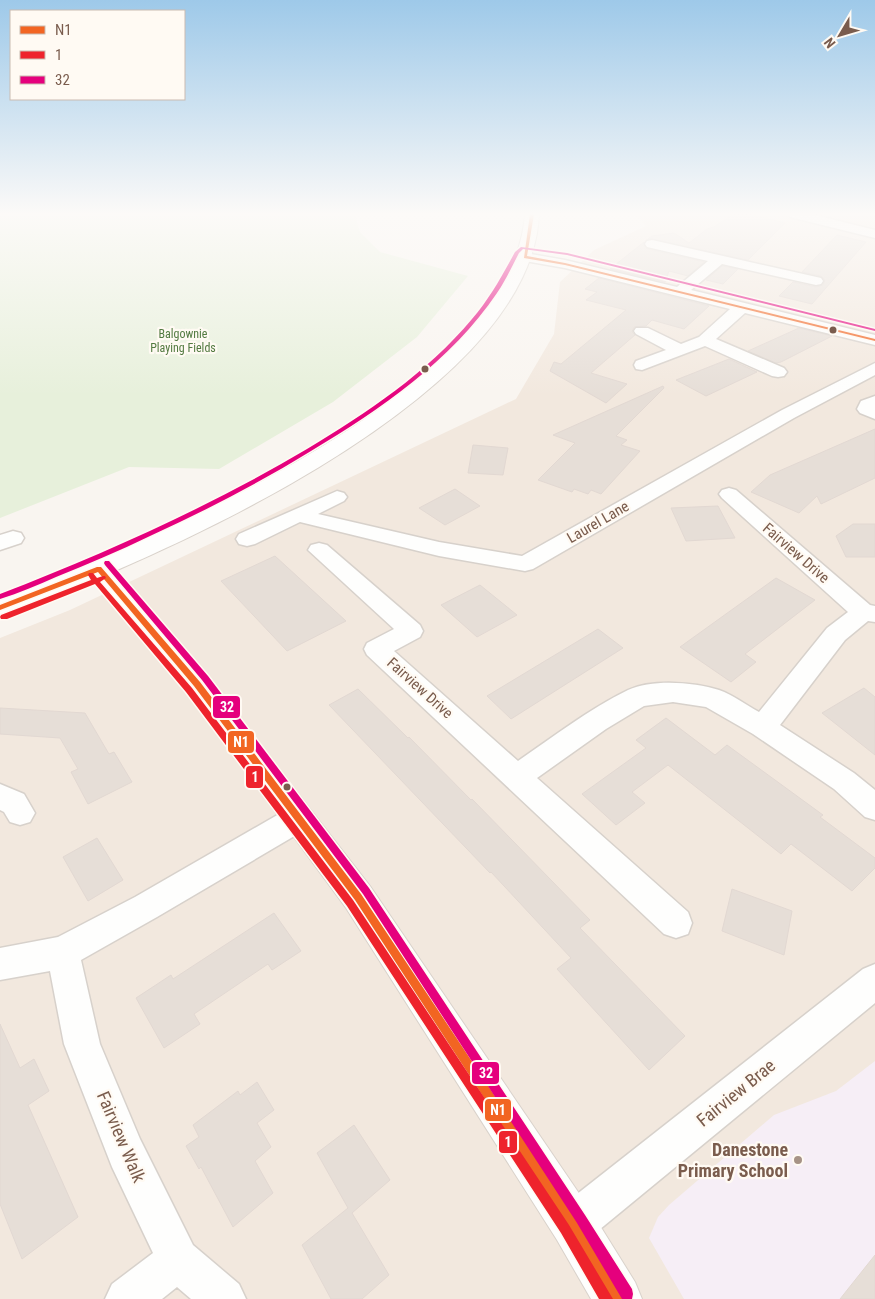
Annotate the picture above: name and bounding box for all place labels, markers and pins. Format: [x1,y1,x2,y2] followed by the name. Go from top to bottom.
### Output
[828,325,838,335] unlabelled marker
[420,364,430,374] unlabelled marker
[282,782,292,792] unlabelled marker
[678,1139,788,1181] place label: Danestone Primary School
[792,1154,804,1166] marker: Danestone Primary School

